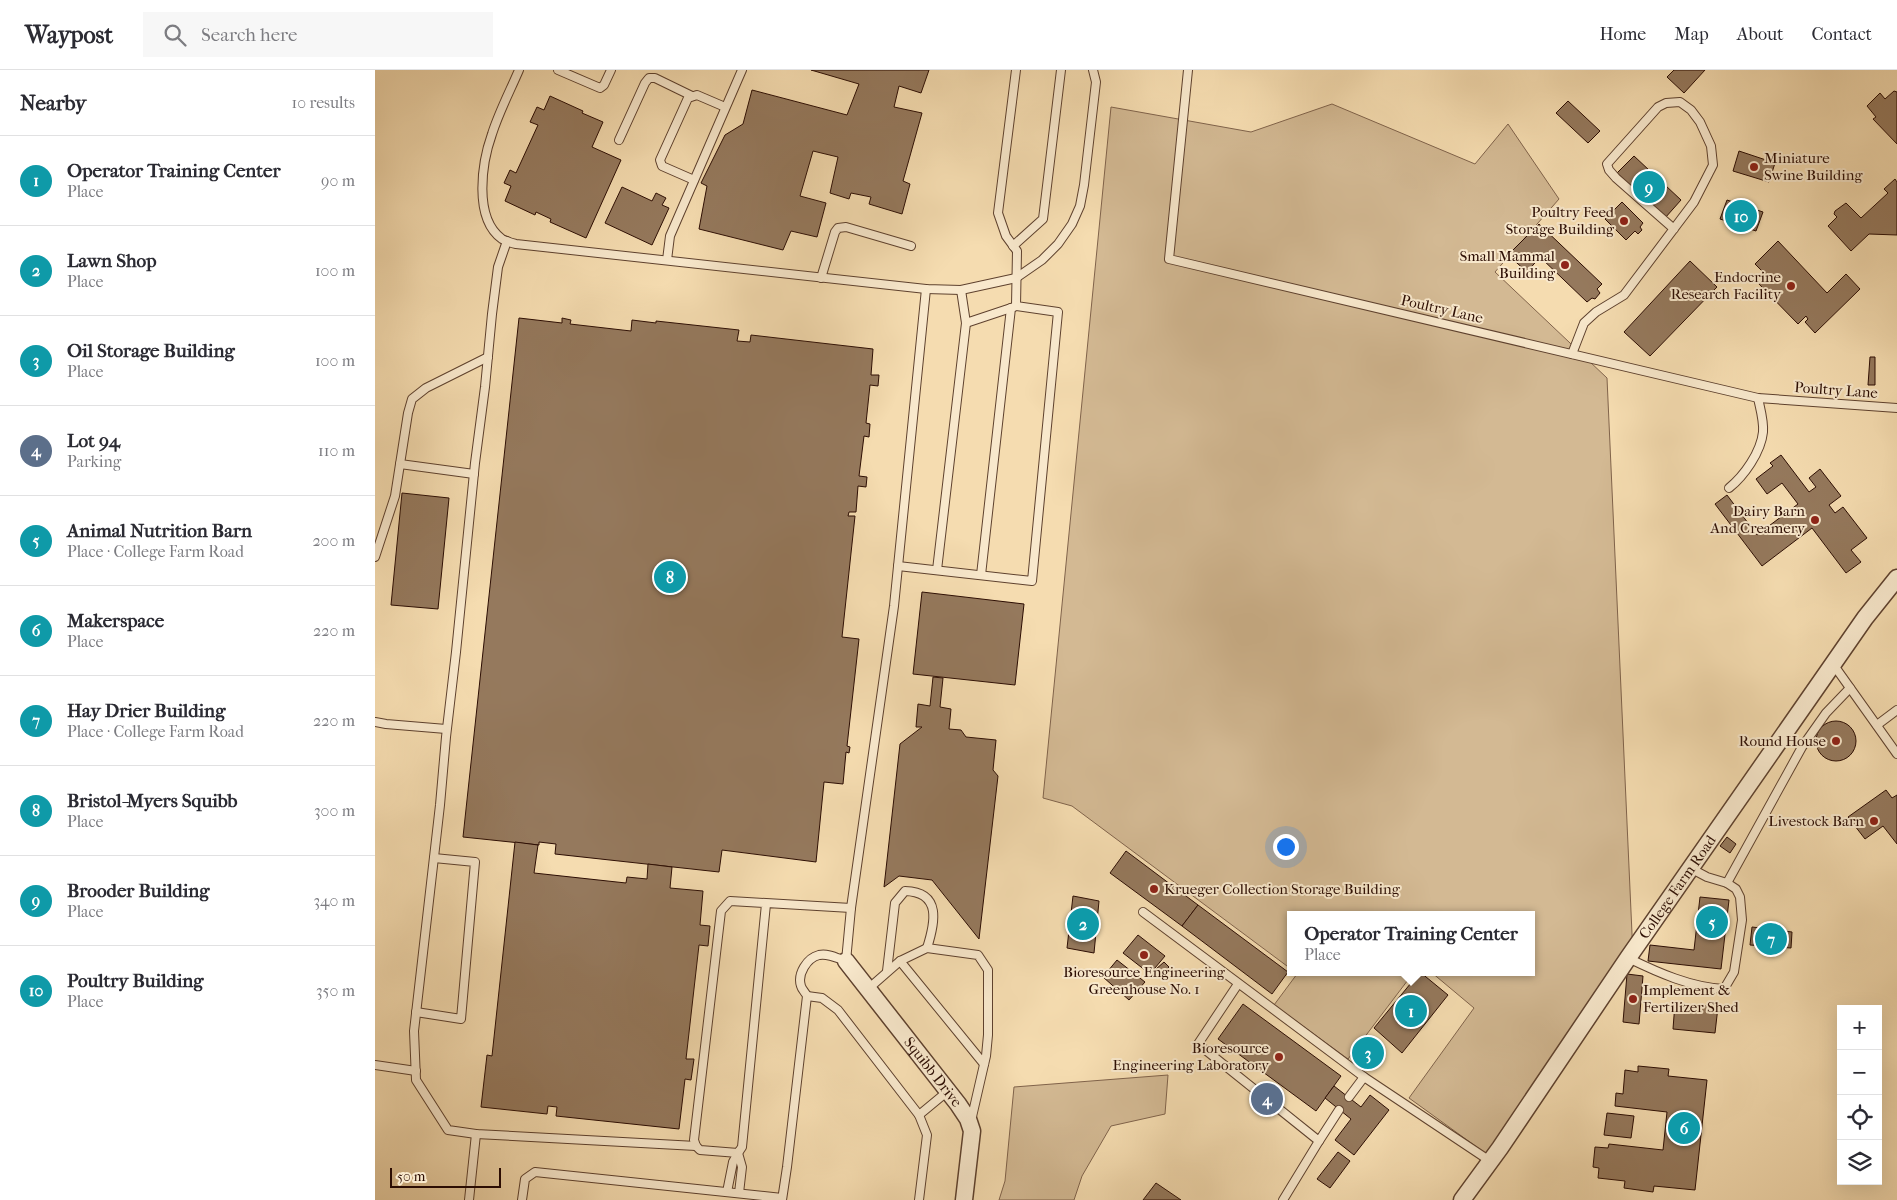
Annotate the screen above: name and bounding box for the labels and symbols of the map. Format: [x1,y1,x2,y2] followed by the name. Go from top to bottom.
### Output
[1764,149,1863,184] place label: Miniature Swine Building
[1748,161,1760,173] marker: Miniature Swine Building
[1633,168,1665,206] pin: 9
[1725,197,1757,235] pin: 10
[1505,203,1615,238] place label: Poultry Feed Storage Building
[1618,215,1630,227] marker: Poultry Feed Storage Building
[1460,247,1556,282] place label: Small Mammal Building
[1559,259,1571,271] marker: Small Mammal Building
[1671,268,1782,303] place label: Endocrine Research Facility
[1785,280,1797,292] marker: Endocrine Research Facility
[1399,291,1485,327] street label: Poultry Lane
[1794,378,1879,402] street label: Poultry Lane
[1709,502,1806,537] place label: Dairy Barn And Creamery
[1809,514,1821,526] marker: Dairy Barn And Creamery
[654,558,686,596] pin: 8
[1739,732,1827,750] place label: Round House
[1830,735,1842,747] marker: Round House
[1768,812,1864,830] place label: Livestock Barn
[1868,815,1880,827] marker: Livestock Barn
[1635,831,1720,942] street label: College Farm Road
[1273,834,1299,860] your location
[1164,880,1401,898] place label: Krueger Collection Storage Building
[1148,883,1160,895] marker: Krueger Collection Storage Building
[1696,903,1728,941] pin: 5
[1067,905,1099,943] pin: 2
[1755,920,1787,958] pin: 7
[1138,949,1150,961] marker: Bioresource Engineering Greenhouse No. 1
[1063,963,1226,998] place label: Bioresource Engineering Greenhouse No. 1
[1643,981,1739,1016] place label: Implement & Fertilizer Shed
[1395,992,1427,1030] pin: 1
[1627,993,1639,1005] marker: Implement & Fertilizer Shed
[900,1033,966,1111] street label: Squibb Drive
[1352,1034,1384,1072] pin: 3
[1112,1039,1270,1074] place label: Bioresource Engineering Laboratory
[1273,1051,1285,1063] marker: Bioresource Engineering Laboratory
[1251,1080,1283,1118] pin: 4
[1668,1109,1700,1147] pin: 6
[390,1165,501,1188] scale bar

